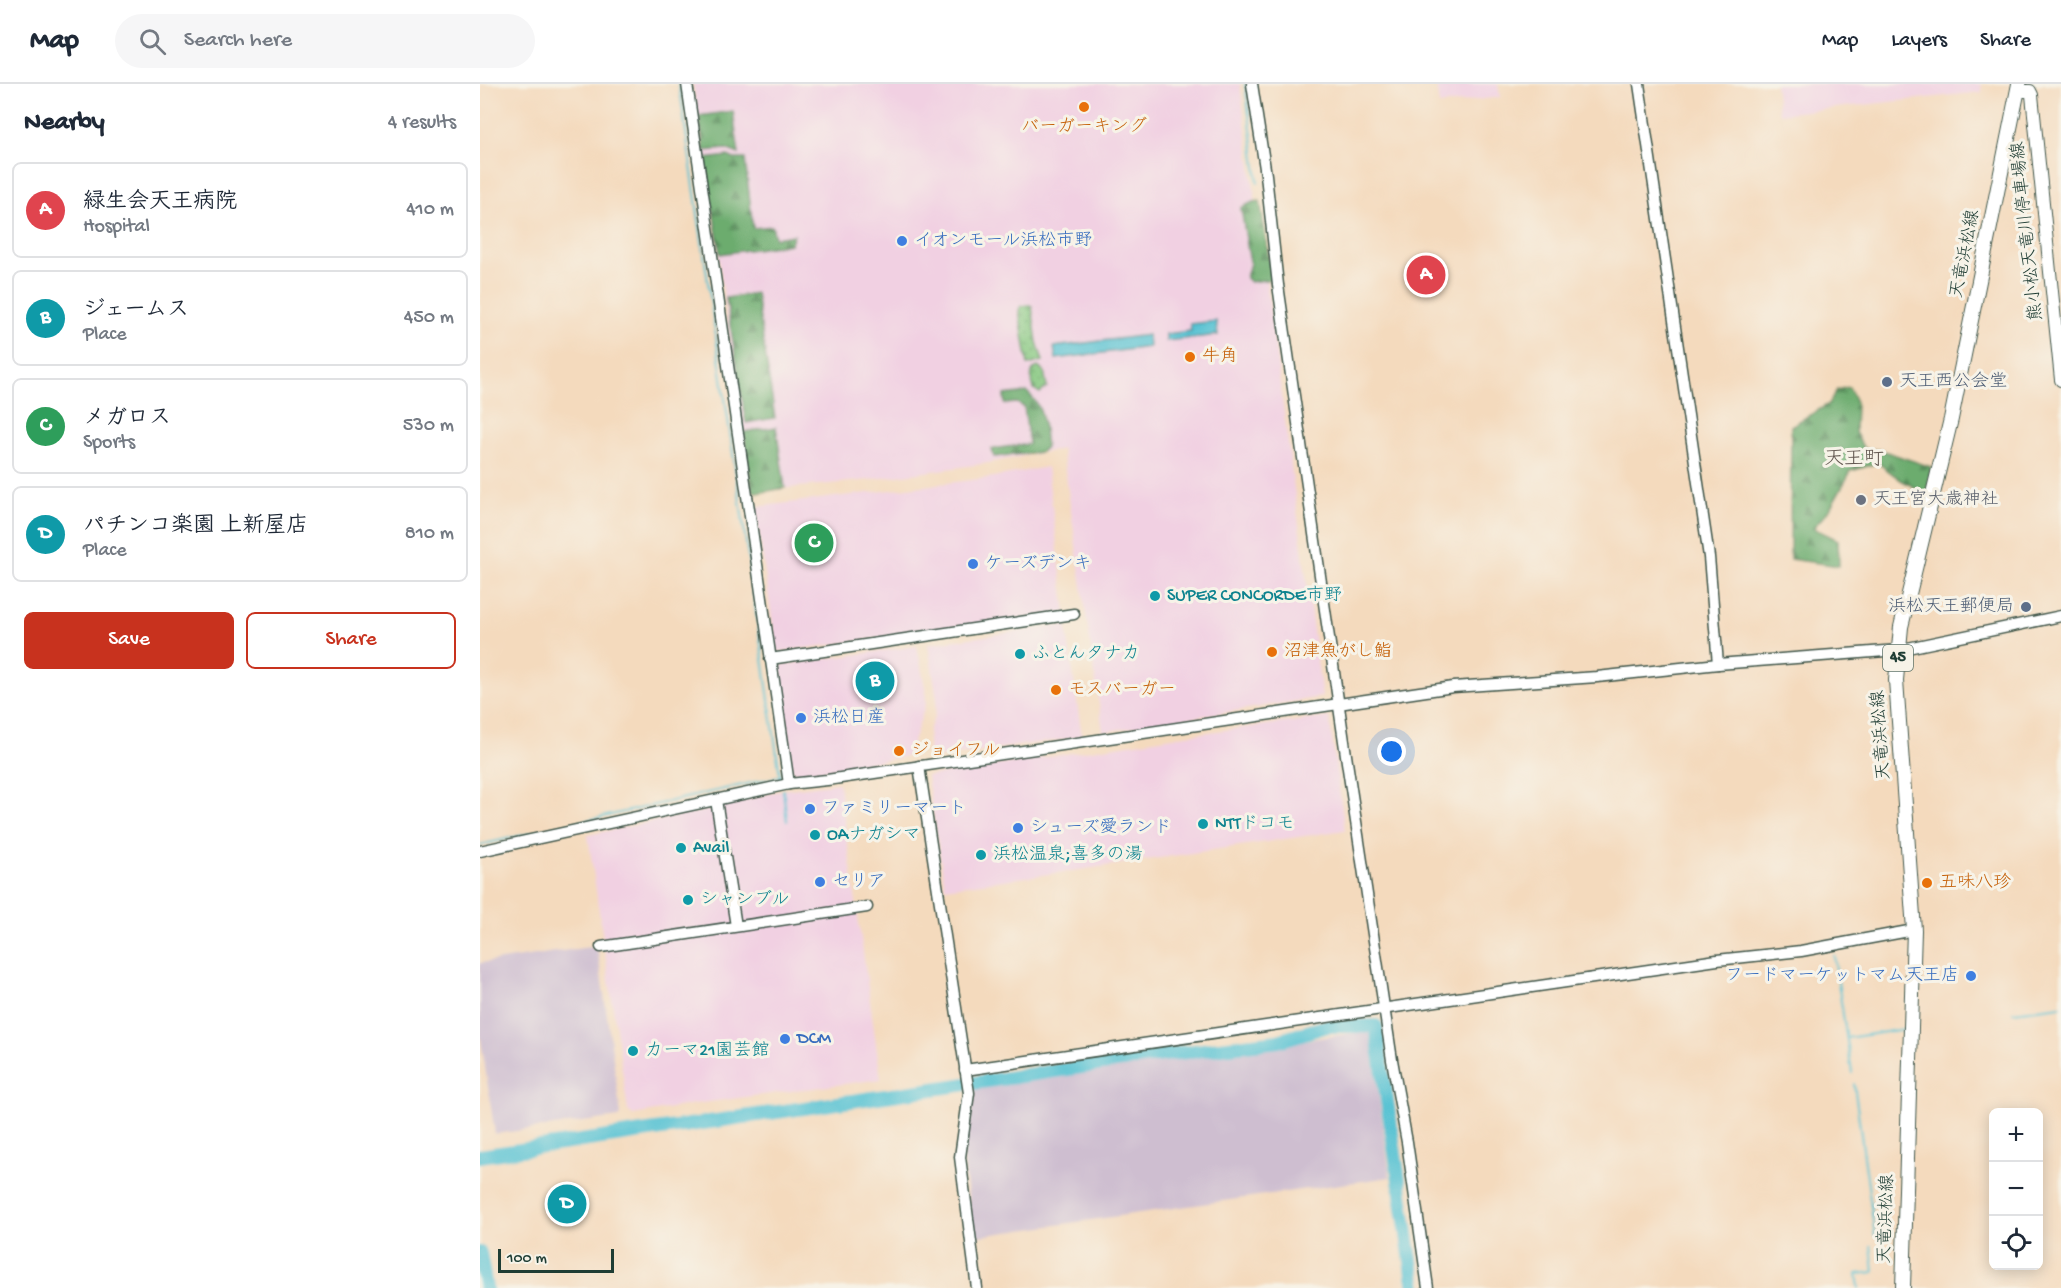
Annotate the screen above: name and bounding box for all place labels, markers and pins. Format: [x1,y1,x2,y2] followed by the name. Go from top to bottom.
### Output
[1077,100,1091,114] marker: バーガーキング
[1021,116,1147,138] place label: バーガーキング
[914,230,1092,252] place label: イオンモール浜松市野
[895,234,909,248] marker: イオンモール浜松市野
[1406,252,1446,297] pin: A
[1202,346,1238,368] place label: 牛角
[1183,350,1197,364] marker: 牛角
[1899,371,2007,393] place label: 天王西公会堂
[1880,375,1894,389] marker: 天王西公会堂
[1873,489,1999,511] place label: 天王宮大歳神社
[1854,493,1868,507] marker: 天王宮大歳神社
[794,520,834,566] pin: C
[985,554,1092,575] place label: ケーズデンキ
[966,557,980,571] marker: ケーズデンキ
[1167,585,1342,607] place label: SUPER CONCORDE市野
[1148,589,1162,603] marker: SUPER CONCORDE市野
[1888,596,2014,618] place label: 浜松天王郵便局
[2019,600,2033,614] marker: 浜松天王郵便局
[1284,641,1392,663] place label: 沼津魚がし鮨
[1032,644,1140,665] place label: ふとんタナカ
[1265,645,1279,659] marker: 沼津魚がし鮨
[1013,647,1027,661] marker: ふとんタナカ
[856,658,894,704] pin: B
[1068,680,1176,701] place label: モスバーガー
[1049,683,1063,697] marker: モスバーガー
[813,707,885,729] place label: 浜松日産
[794,711,808,725] marker: 浜松日産
[911,741,1000,762] place label: ジョイフル
[892,744,906,758] marker: ジョイフル
[822,799,966,820] place label: ファミリーマート
[803,802,817,816] marker: ファミリーマート
[1215,814,1295,835] place label: NTTドコモ
[1030,817,1171,839] place label: シューズ愛ランド
[1196,817,1210,831] marker: NTTドコモ
[1011,821,1025,835] marker: シューズ愛ランド
[827,825,920,846] place label: OAナガシマ
[808,828,822,842] marker: OAナガシマ
[693,838,729,859] place label: Avail
[674,841,688,855] marker: Avail
[993,844,1143,866] place label: 浜松温泉;喜多の湯
[974,848,988,862] marker: 浜松温泉;喜多の湯
[832,872,886,893] place label: セリア
[1939,872,2011,894] place label: 五味八珍
[813,875,827,889] marker: セリア
[1920,876,1934,890] marker: 五味八珍
[700,889,789,911] place label: シャンブル
[681,893,695,907] marker: シャンブル
[1725,965,1959,987] place label: フードマーケットマム天王店
[1964,969,1978,983] marker: フードマーケットマム天王店
[796,1029,831,1050] place label: DCM
[778,1032,792,1046] marker: DCM
[645,1040,769,1062] place label: カーマ21園芸館
[626,1044,640,1058] marker: カーマ21園芸館
[548,1182,586,1226] pin: D

